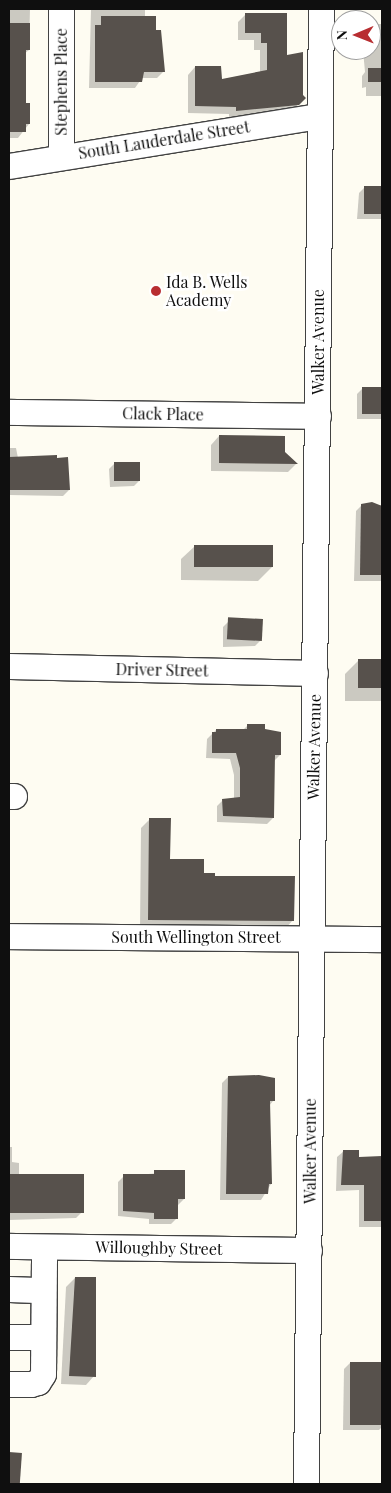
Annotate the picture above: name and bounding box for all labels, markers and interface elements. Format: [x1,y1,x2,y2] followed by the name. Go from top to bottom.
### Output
[331,10,381,60] north arrow
[51,28,71,136] street label: Stephens Place
[332,30,351,40] text: N
[77,117,251,163] street label: South Lauderdale Street
[166,272,248,310] place label: Ida B. Wells Academy
[150,285,162,297] marker: Ida B. Wells Academy
[308,289,328,395] street label: Walker Avenue
[122,404,204,424] street label: Clack Place
[115,660,209,680] street label: Driver Street
[303,694,325,800] street label: Walker Avenue
[111,927,281,947] street label: South Wellington Street
[300,1098,320,1204] street label: Walker Avenue
[95,1237,223,1259] street label: Willoughby Street

